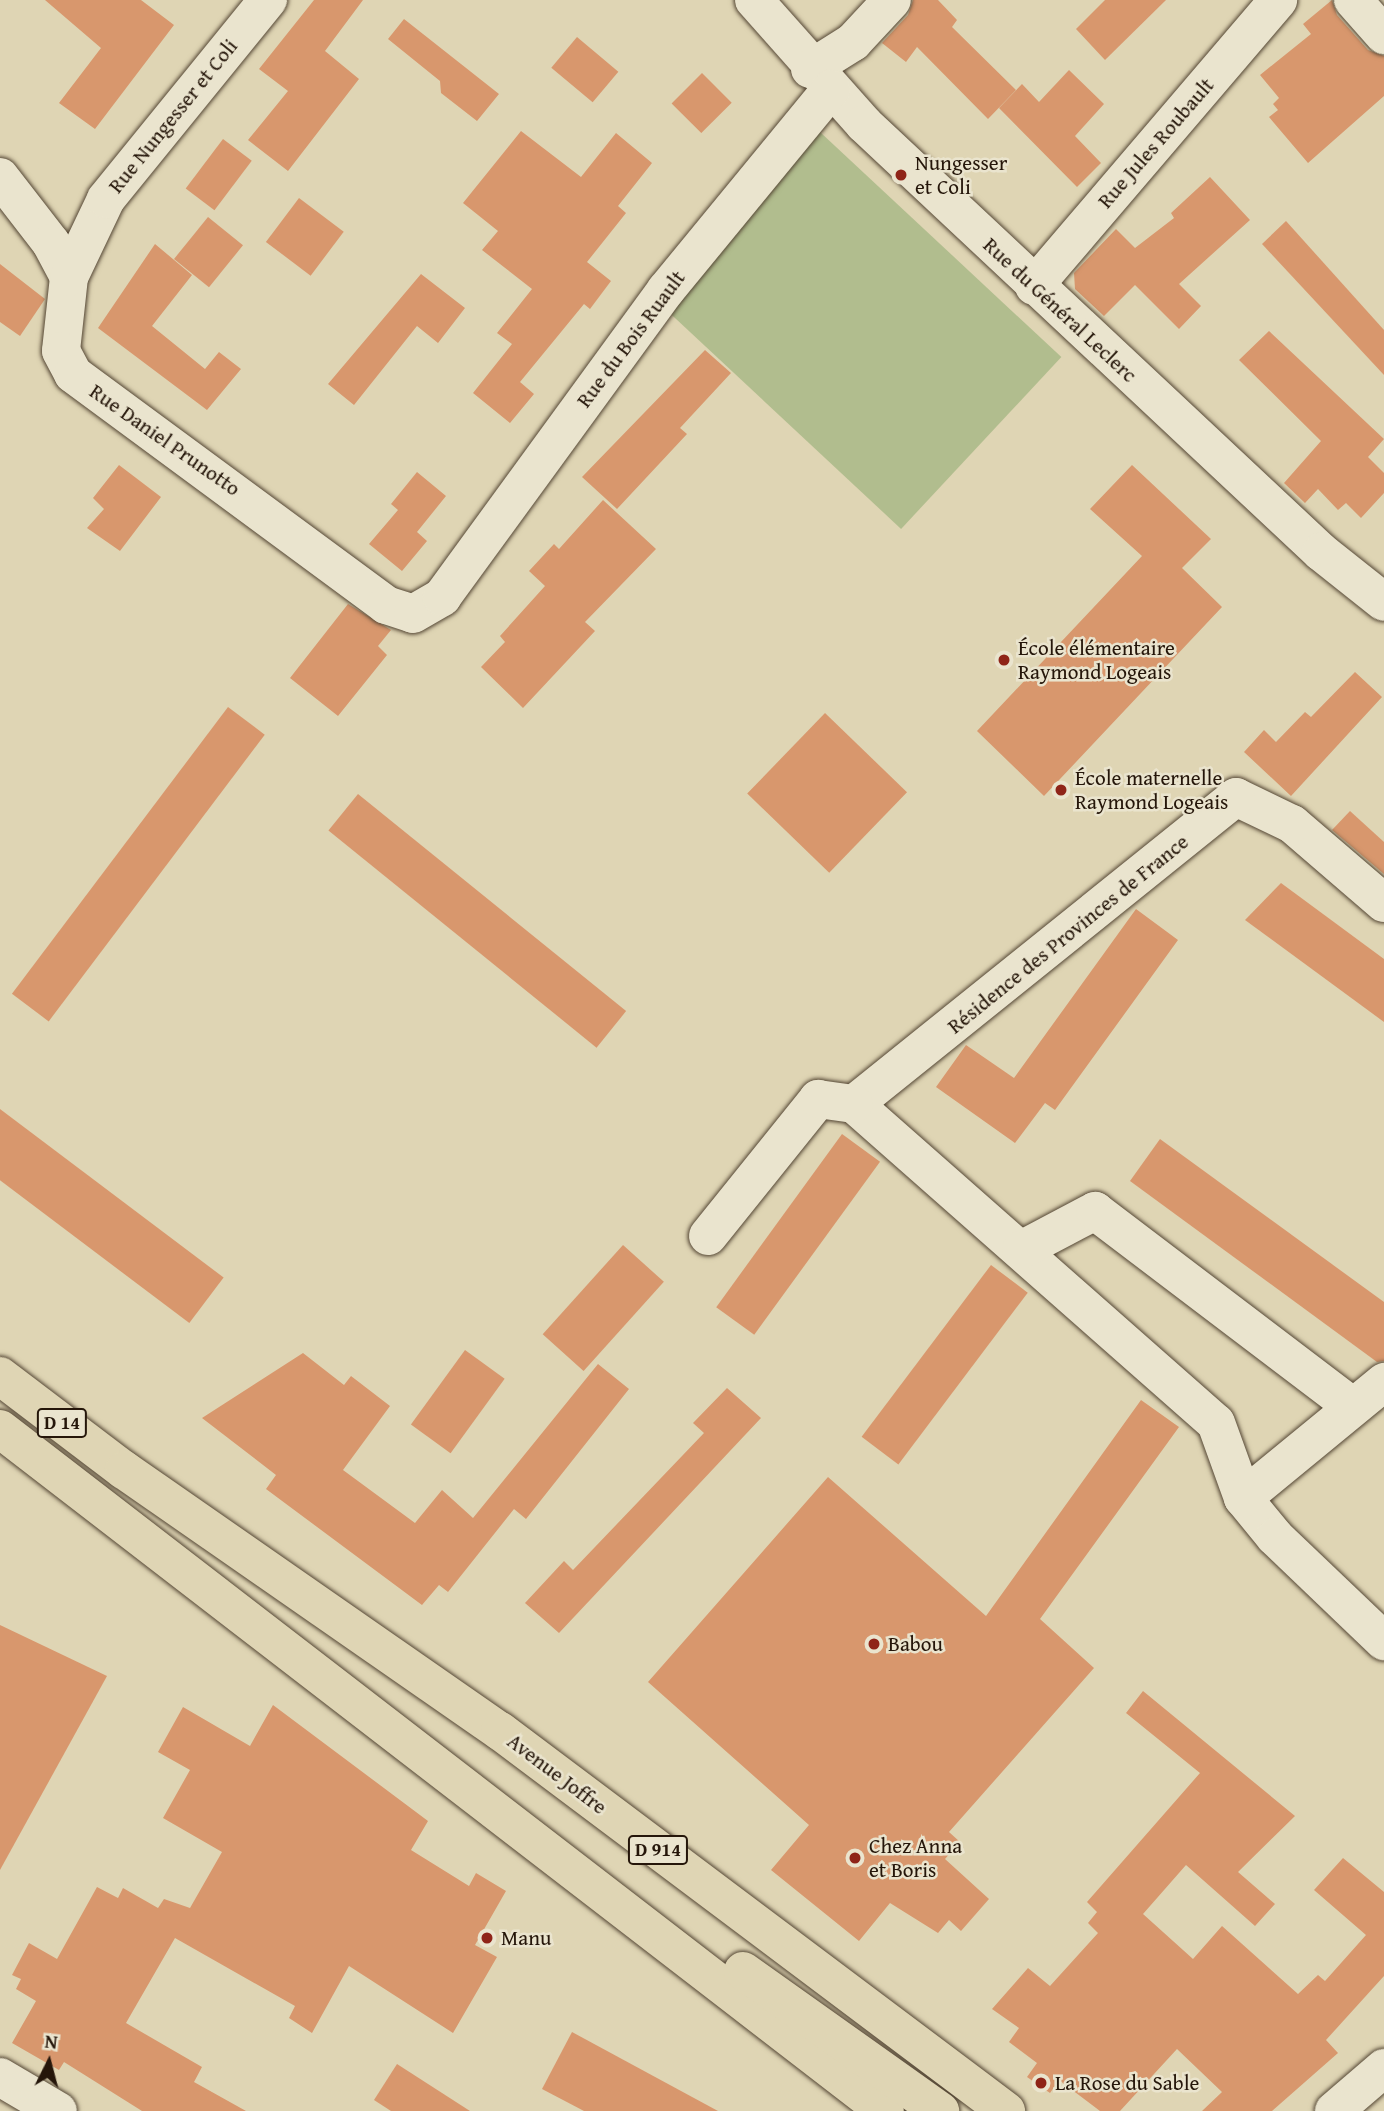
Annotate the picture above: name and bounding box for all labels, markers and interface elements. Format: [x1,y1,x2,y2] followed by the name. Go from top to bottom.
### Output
[103,34,243,198] street label: Rue Nungesser et Coli
[1093,73,1219,213] street label: Rue Jules Roubault
[915,150,1007,200] place label: Nungesser et Coli
[893,167,909,183] marker: Nungesser et Coli
[978,232,1142,388] street label: Rue du Général Leclerc
[571,266,691,412] street label: Rue du Bois Ruault
[85,379,245,501] street label: Rue Daniel Prunotto
[1018,635,1175,685] place label: École élémentaire Raymond Logeais
[996,652,1012,668] marker: École élémentaire Raymond Logeais
[1075,765,1228,815] place label: École maternelle Raymond Logeais
[1053,782,1069,798] marker: École maternelle Raymond Logeais
[943,829,1193,1039] street label: Résidence des Provinces de France
[36,1408,88,1438] road number: D 14
[888,1631,943,1657] place label: Babou
[866,1636,882,1652] marker: Babou
[502,1728,612,1820] street label: Avenue Joffre
[869,1833,962,1883] place label: Chez Anna et Boris
[626,1834,690,1866] road number: D 914
[847,1850,863,1866] marker: Chez Anna et Boris
[501,1925,551,1951] place label: Manu
[479,1930,495,1946] marker: Manu
[14,2027,84,2097] north arrow
[43,2027,59,2056] text: N
[1055,2070,1199,2096] place label: La Rose du Sable
[1033,2075,1049,2091] marker: La Rose du Sable

